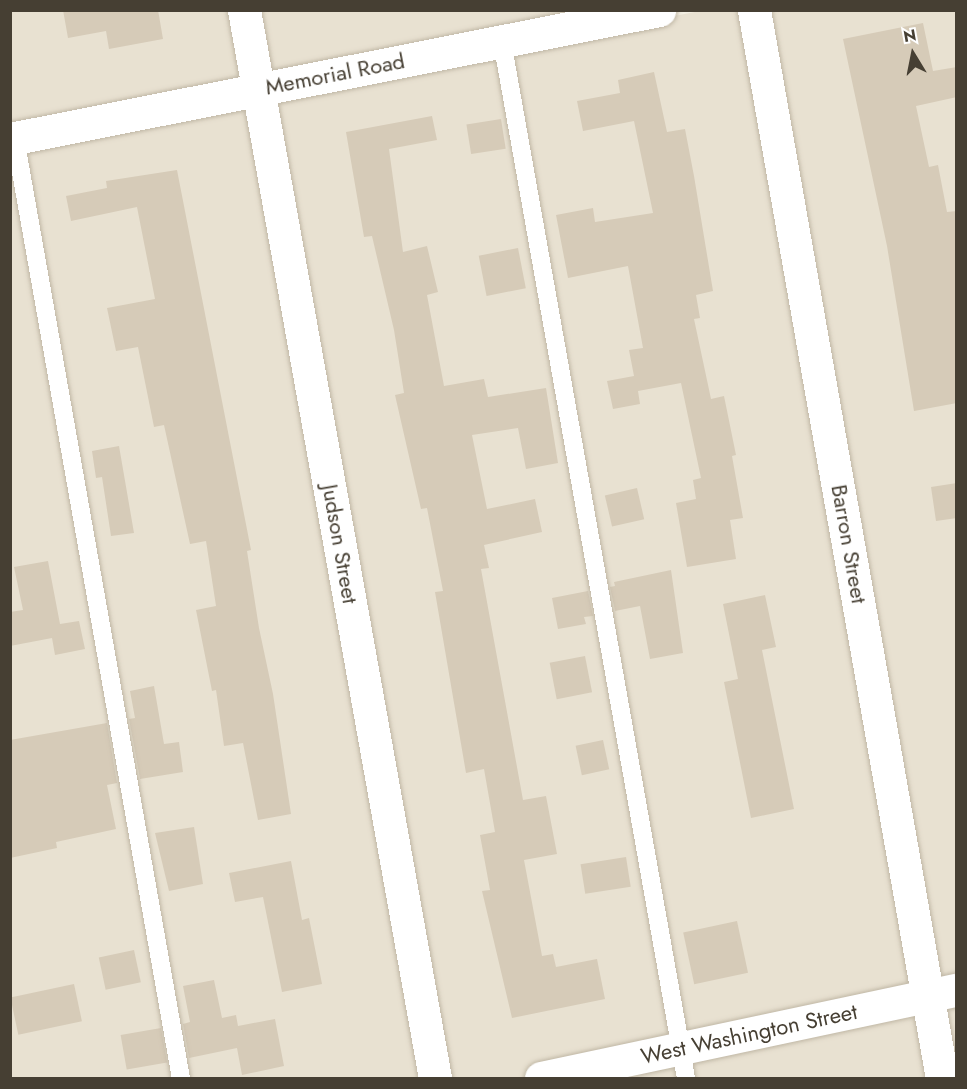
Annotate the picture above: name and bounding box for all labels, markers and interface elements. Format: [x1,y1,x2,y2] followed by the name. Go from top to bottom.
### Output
[902,23,918,48] text: N
[883,24,943,84] north arrow
[263,48,407,100] street label: Memorial Road
[317,482,363,606] street label: Judson Street
[826,482,872,606] street label: Barron Street
[638,998,860,1070] street label: West Washington Street

